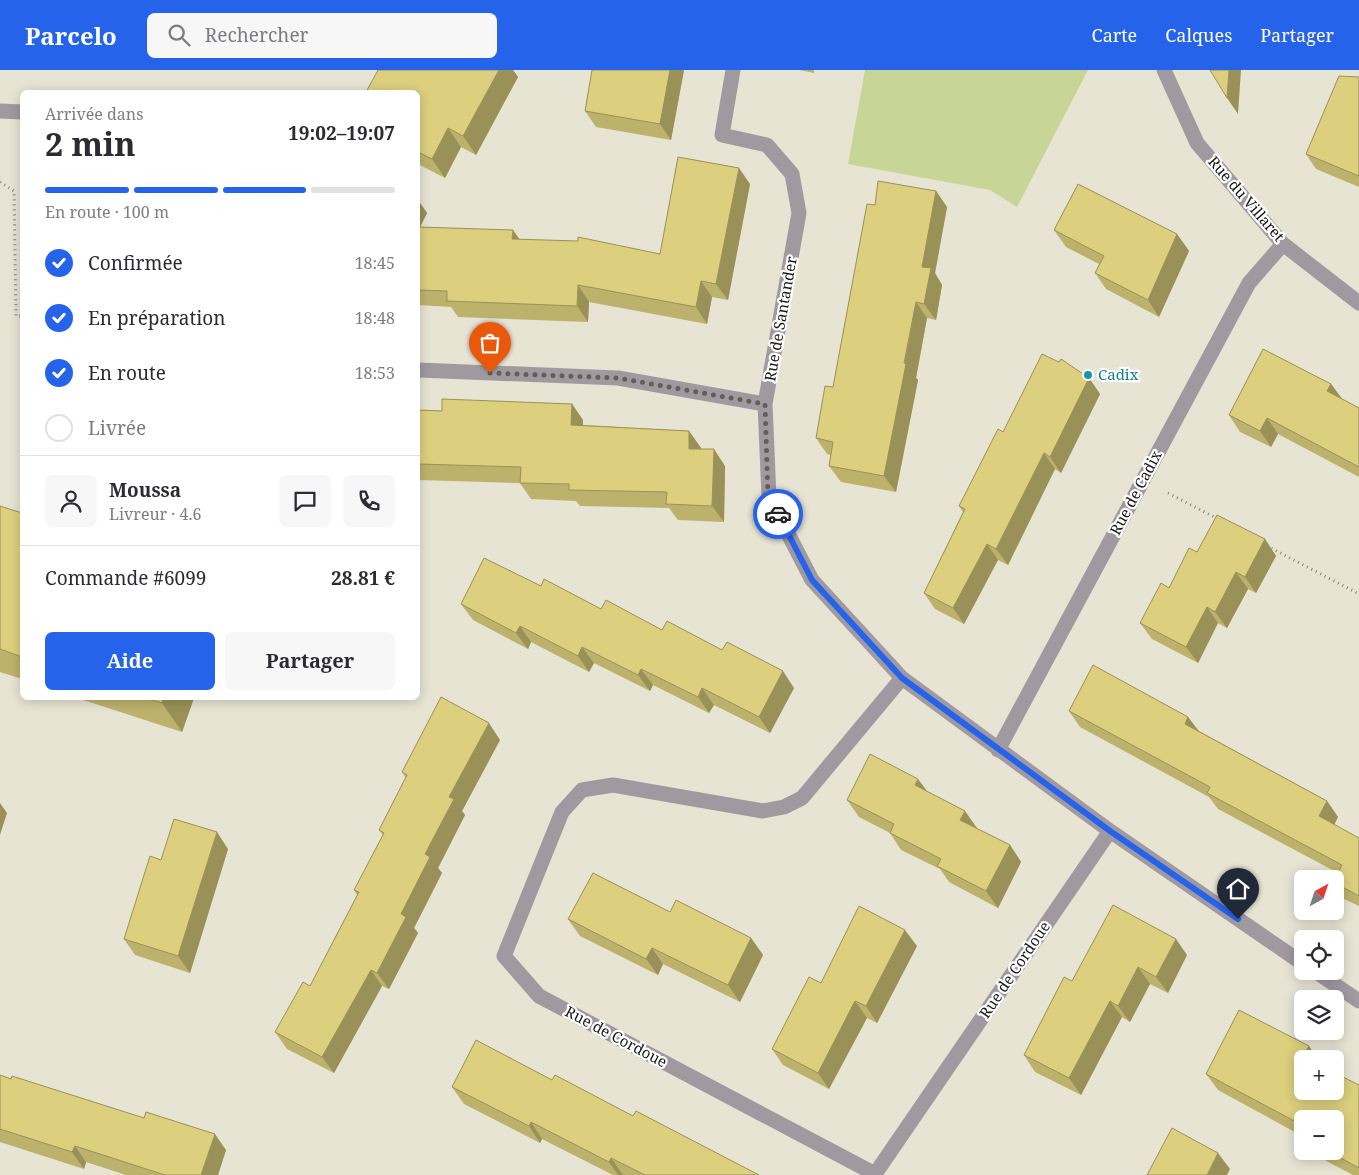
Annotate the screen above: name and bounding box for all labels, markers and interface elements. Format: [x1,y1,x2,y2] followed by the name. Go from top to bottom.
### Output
[147,13,497,58] search box
[25,19,117,52] text: Parcelo
[165,21,193,49] icon: search
[205,22,309,48] text: Rechercher
[1092,23,1137,47] text: Carte
[1165,23,1232,47] text: Calques
[1260,23,1334,47] text: Partager
[45,103,143,125] text: Arrivée dans
[288,120,395,146] text: 19:02–19:07
[45,122,136,165] text: 2 min
[1204,151,1289,245] street label: Rue du Villaret
[45,201,169,223] text: En route · 100 m
[45,249,73,277] icon: check
[88,250,183,276] text: Confirmée
[355,252,395,274] text: 18:45
[759,255,801,383] street label: Rue de Santander
[45,304,73,332] icon: check
[88,305,225,331] text: En préparation
[355,307,395,329] text: 18:48
[469,322,511,373] pin
[476,329,504,357] icon: bag
[45,359,73,387] icon: check
[88,360,166,386] text: En route
[355,362,395,384] text: 18:53
[1098,364,1139,384] place label: Cadix
[1082,369,1094,381] marker: Cadix
[88,415,146,441] text: Livrée
[1105,447,1166,538] street label: Rue de Cadix
[45,475,97,527] button: person
[279,475,331,527] button: chat
[343,475,395,527] button: phone
[109,477,181,503] text: Moussa
[753,489,803,539] courier
[764,500,792,528] icon: car
[109,503,201,525] text: Livreur · 4.6
[45,565,206,591] text: Commande #6099
[331,565,395,591] text: 28.81 €
[45,632,215,690] button: Aide
[225,632,395,690] button: Partager
[1217,868,1259,919] pin
[1294,870,1344,920] north arrow
[1294,870,1344,1160] map controls
[1224,875,1252,903] icon: home
[974,917,1054,1022] street label: Rue de Cordoue
[1294,930,1344,980] button: locate
[1294,990,1344,1040] button: layers
[562,1001,671,1071] street label: Rue de Cordoue
[1294,1050,1344,1100] button: +
[1294,1110,1344,1160] button: −

